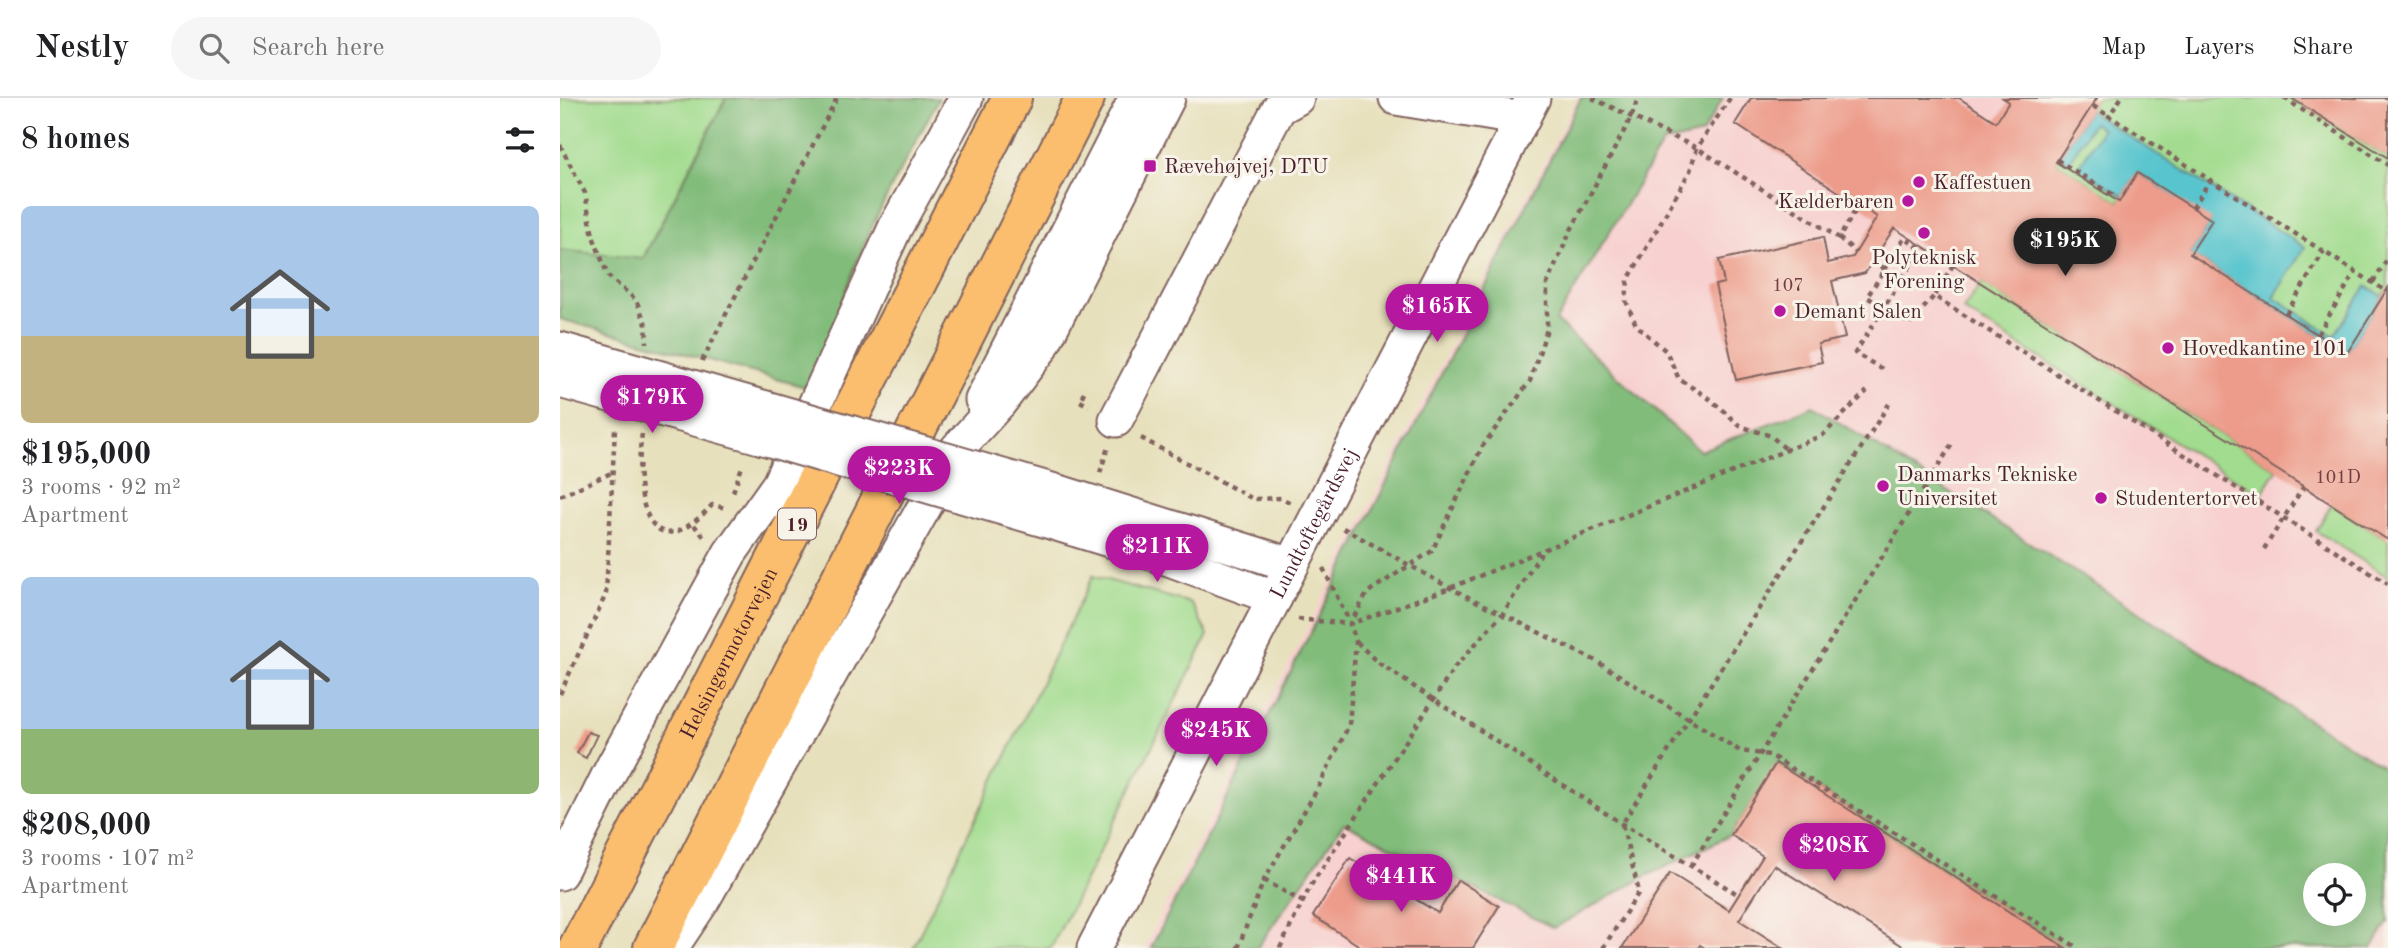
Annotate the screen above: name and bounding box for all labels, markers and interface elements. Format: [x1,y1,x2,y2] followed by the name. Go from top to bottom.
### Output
[171,17,661,80] search box
[195,29,233,67] icon: search
[35,32,129,65] text: Nestly
[251,35,385,61] text: Search here
[2102,36,2146,60] text: Map
[2184,36,2254,60] text: Layers
[2292,36,2353,60] text: Share
[501,121,539,159] icon: filters
[21,125,130,155] text: 8 homes
[1164,157,1328,178] place label: Rævehøjvej, DTU
[1142,158,1158,174] marker: Rævehøjvej, DTU
[1933,173,2031,194] place label: Kaffestuen
[1911,174,1927,190] marker: Kaffestuen
[1778,192,1894,213] place label: Kælderbaren
[1900,193,1916,209] marker: Kælderbaren
[2016,218,2114,278] pin: $195K
[1916,225,1932,241] marker: Polyteknisk Forening
[2029,229,2101,252] text: $195K
[1871,248,1977,293] place label: Polyteknisk Forening
[217,251,343,377] icon: home
[1772,277,1804,295] house number: 107
[1388,285,1486,344] pin: $165K
[1401,295,1473,318] text: $165K
[1794,302,1922,323] place label: Demant Salen
[1772,303,1788,319] marker: Demant Salen
[2182,339,2348,360] place label: Hovedkantine 101
[2160,340,2176,356] marker: Hovedkantine 101
[603,376,701,435] pin: $179K
[616,386,688,409] text: $179K
[21,440,151,470] text: $195,000
[1267,445,1362,603] street label: Lundtoftegårdsvej
[850,446,948,506] pin: $223K
[863,457,935,480] text: $223K
[1897,465,2078,510] place label: Danmarks Tekniske Universitet
[2315,469,2361,487] house number: 101D
[21,476,181,499] text: 3 rooms · 92 m²
[1875,478,1891,494] marker: Danmarks Tekniske Universitet
[2115,489,2258,510] place label: Studentertorvet
[2093,490,2109,506] marker: Studentertorvet
[21,504,129,527] text: Apartment
[778,508,816,540] road number: 19
[1108,524,1206,584] pin: $211K
[1121,535,1193,558] text: $211K
[677,565,782,743] street label: Helsingørmotorvejen
[217,622,343,748] icon: home
[1167,708,1265,768] pin: $245K
[1180,719,1252,742] text: $245K
[21,811,151,841] text: $208,000
[1785,824,1883,883] pin: $208K
[1798,834,1870,857] text: $208K
[21,847,194,870] text: 3 rooms · 107 m²
[1352,854,1450,914] pin: $441K
[2303,863,2366,926] map controls
[2303,863,2366,926] button: locate
[1365,865,1437,888] text: $441K
[21,875,129,898] text: Apartment

